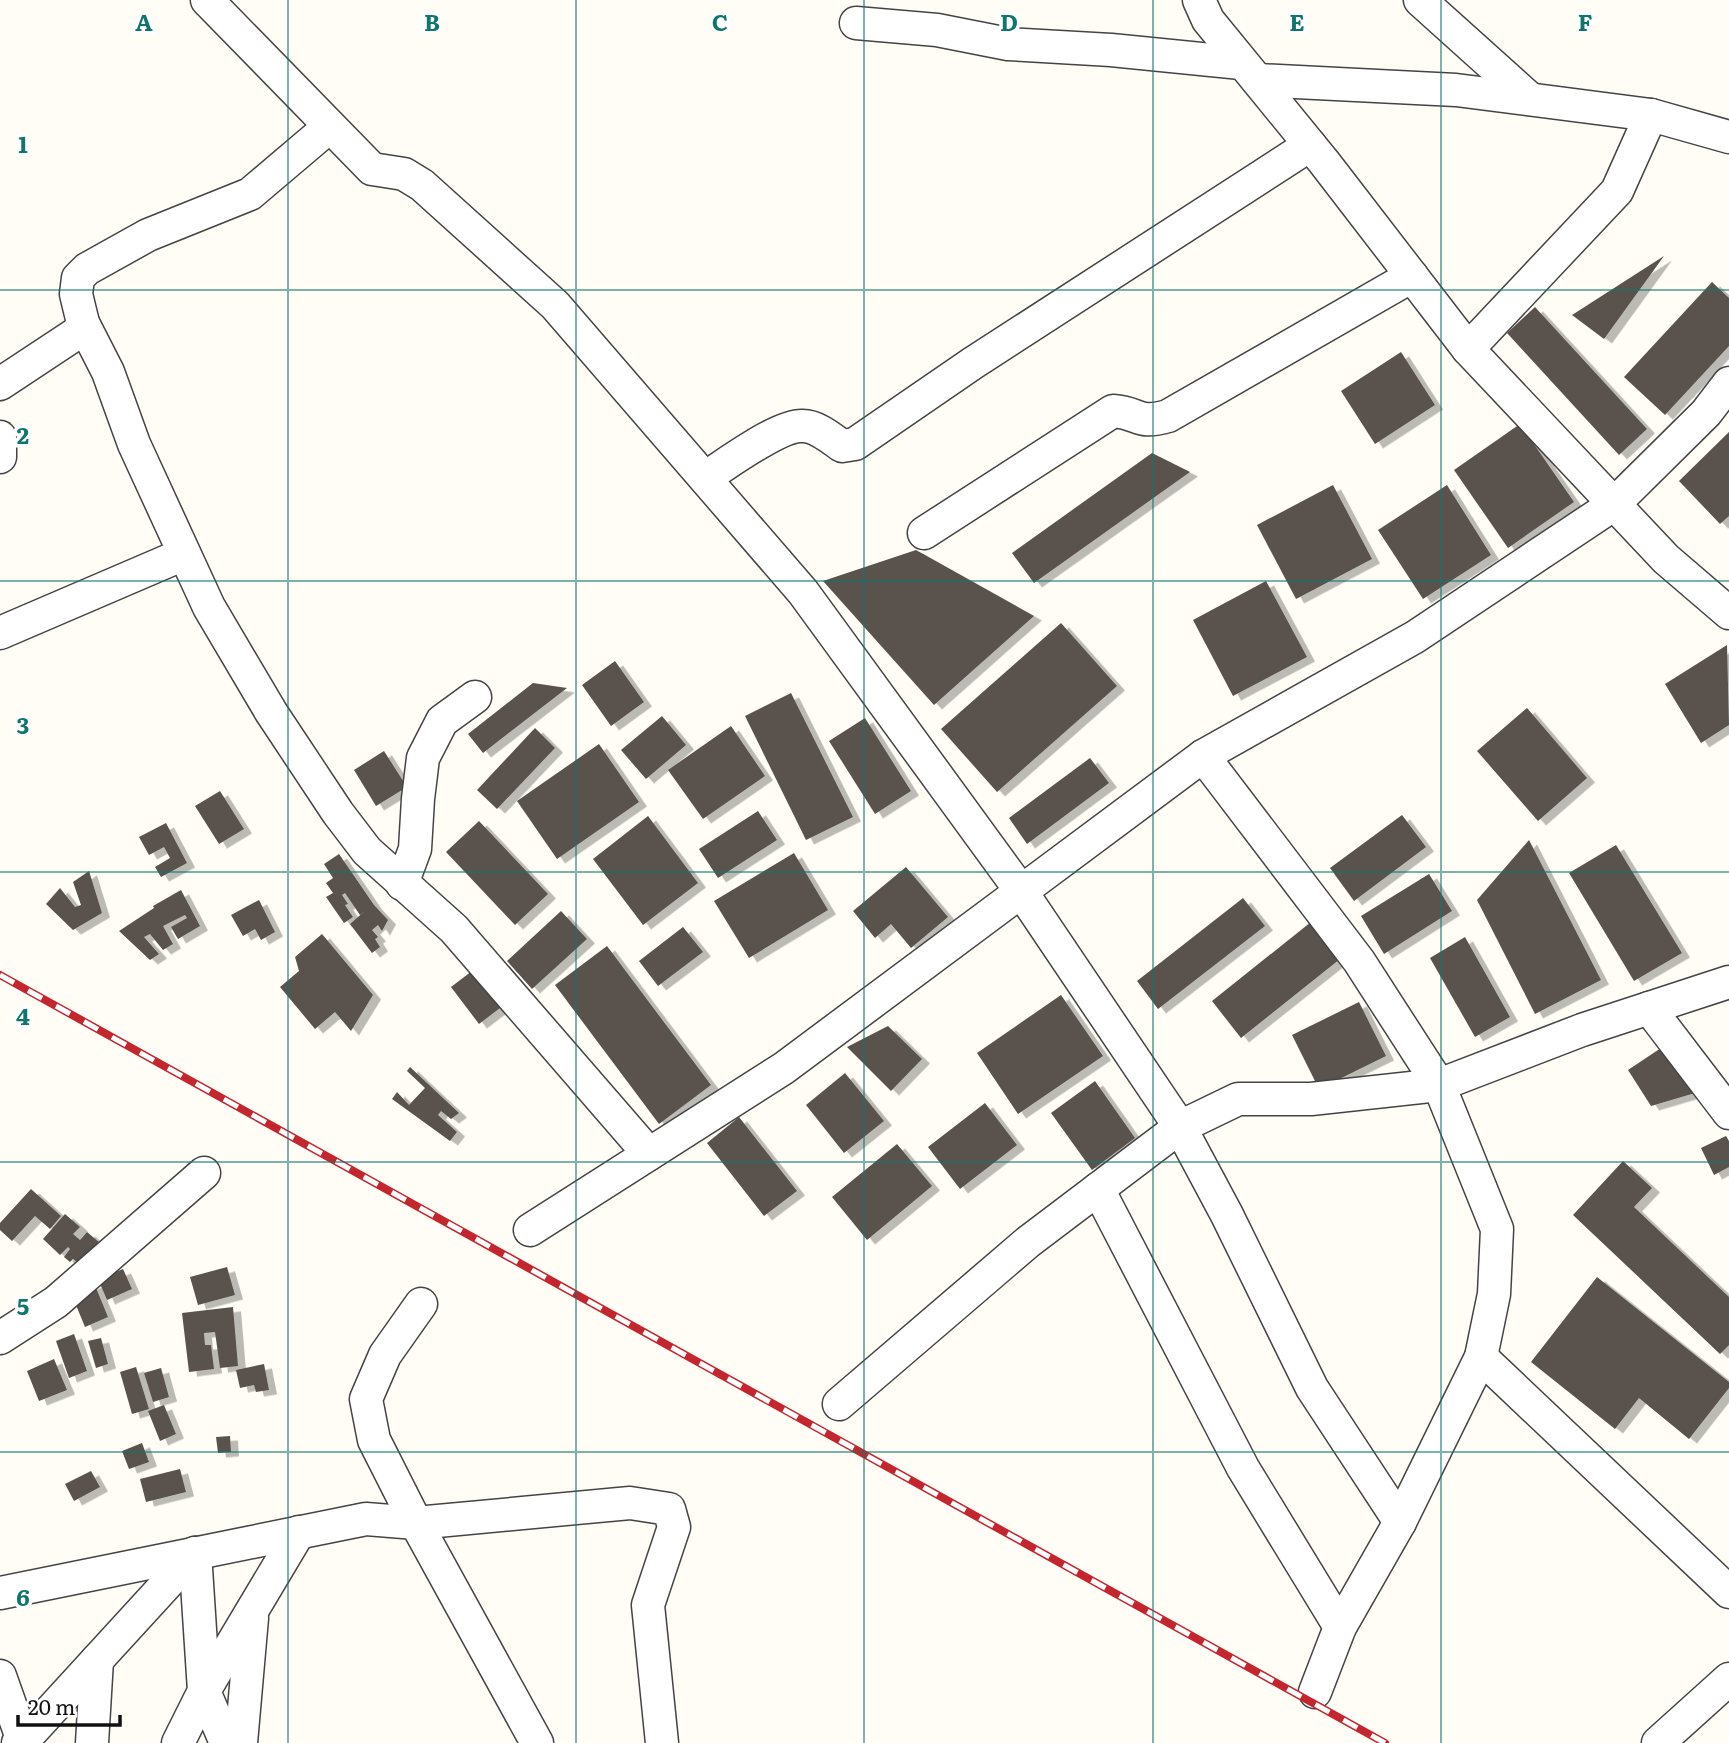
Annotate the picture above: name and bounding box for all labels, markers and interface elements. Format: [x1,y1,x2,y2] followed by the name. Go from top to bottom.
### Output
[135,4,153,38] text: A
[424,4,440,38] text: B
[712,4,728,38] text: C
[1000,4,1018,38] text: D
[1289,4,1305,38] text: E
[1578,4,1593,38] text: F
[18,126,28,160] text: 1
[17,417,29,451] text: 2
[17,707,29,741] text: 3
[16,998,30,1032] text: 4
[17,1288,29,1322] text: 5
[16,1579,30,1613] text: 6
[18,1684,119,1728] scale bar
[28,1690,75,1721] text: 20 m

